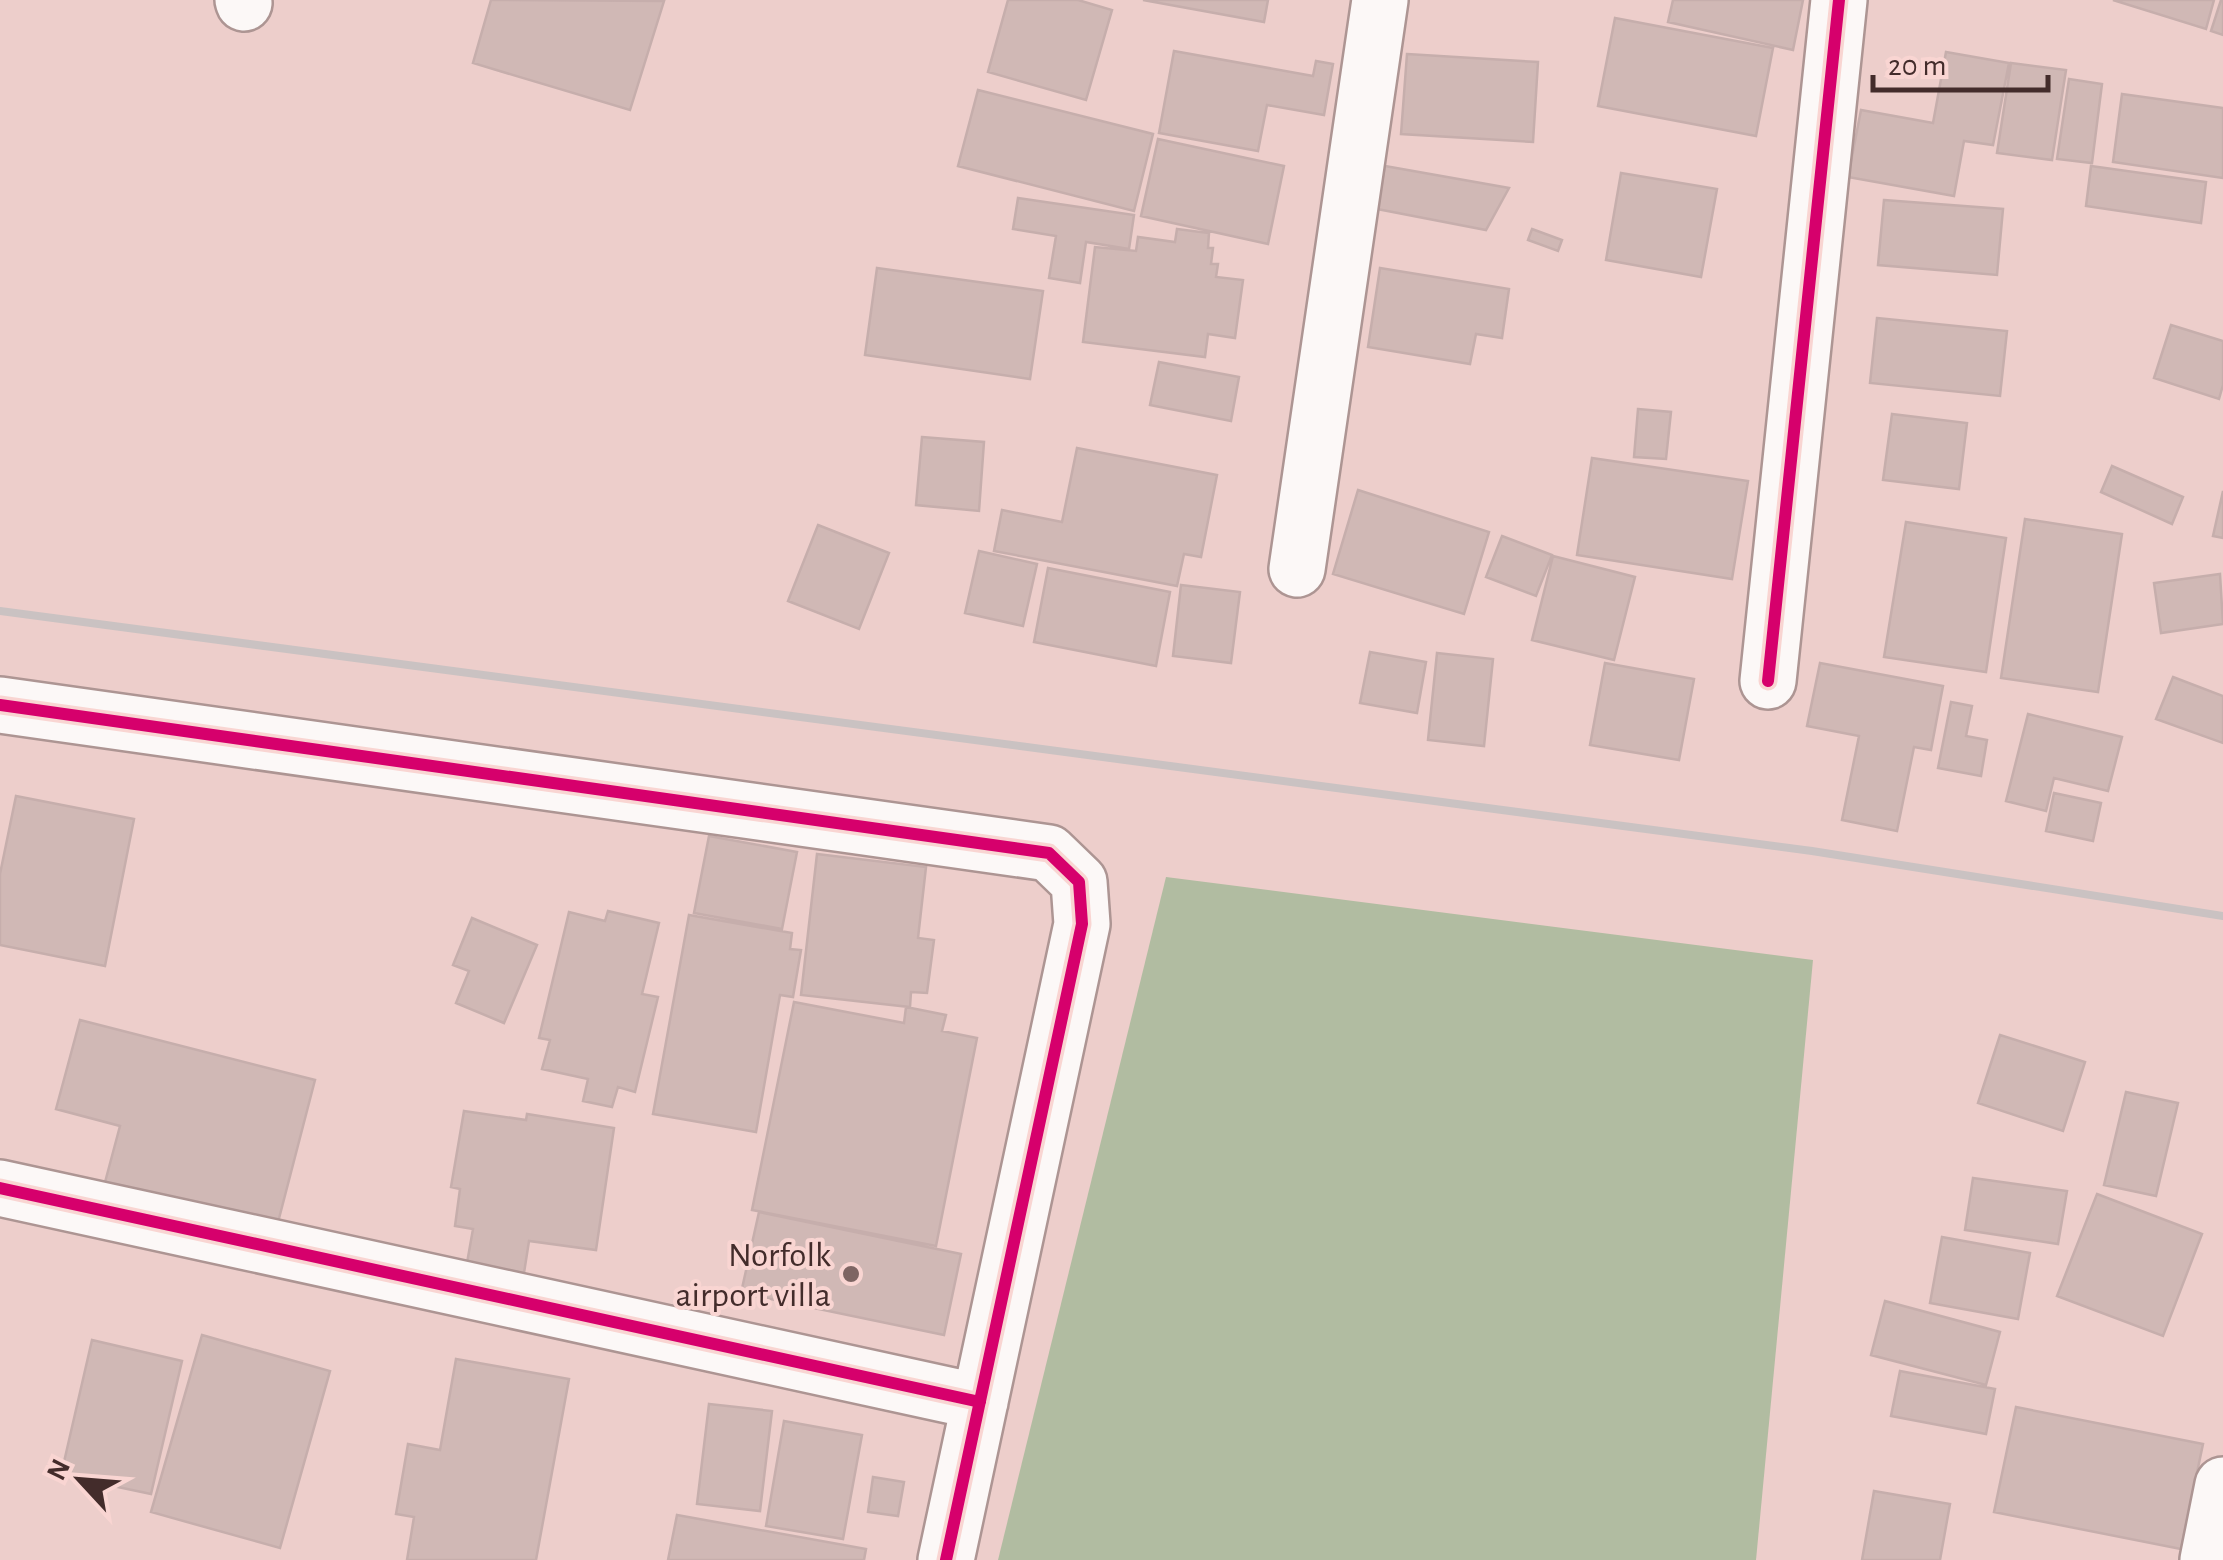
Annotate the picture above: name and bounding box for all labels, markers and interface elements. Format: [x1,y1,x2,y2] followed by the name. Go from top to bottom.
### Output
[1873,30,2048,92] scale bar
[1888,51,1946,81] text: 20 m
[675,1238,831,1313] place label: Norfolk airport villa
[840,1263,862,1285] marker: Norfolk airport villa
[30,1430,130,1530] north arrow
[42,1455,76,1485] text: N

